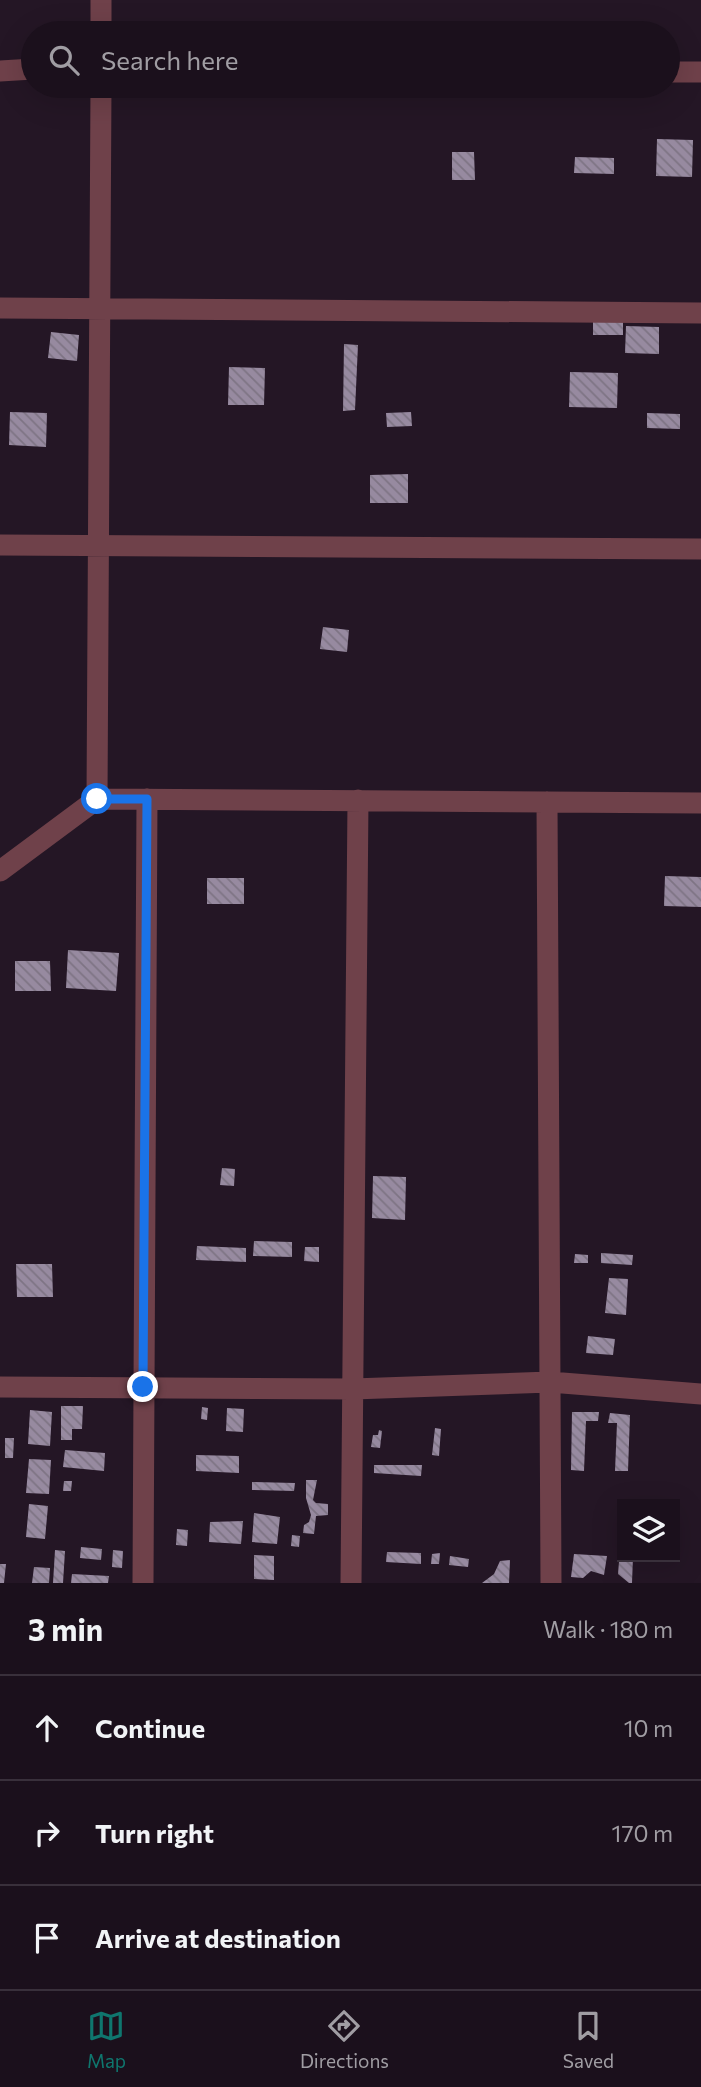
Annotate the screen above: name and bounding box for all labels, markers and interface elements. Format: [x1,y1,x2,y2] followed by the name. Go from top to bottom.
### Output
[21,21,680,98] search box
[45,41,83,79] icon: search
[101,44,239,75] text: Search here
[81,783,112,814] route start
[127,1371,158,1402] route end
[617,1499,680,1562] map controls
[617,1499,680,1562] button: layers
[28,1610,103,1647] text: 3 min
[543,1615,673,1643] text: Walk · 180 m
[28,1709,66,1747] icon: ahead
[95,1712,205,1743] text: Continue
[624,1714,673,1742] text: 10 m
[28,1814,66,1852] icon: right
[95,1817,214,1848] text: Turn right
[612,1819,673,1847] text: 170 m
[28,1919,66,1957] icon: arrive
[95,1922,341,1953] text: Arrive at destination
[87,2007,126,2072] tab: Map
[300,2007,389,2072] tab: Directions
[563,2007,614,2072] tab: Saved

